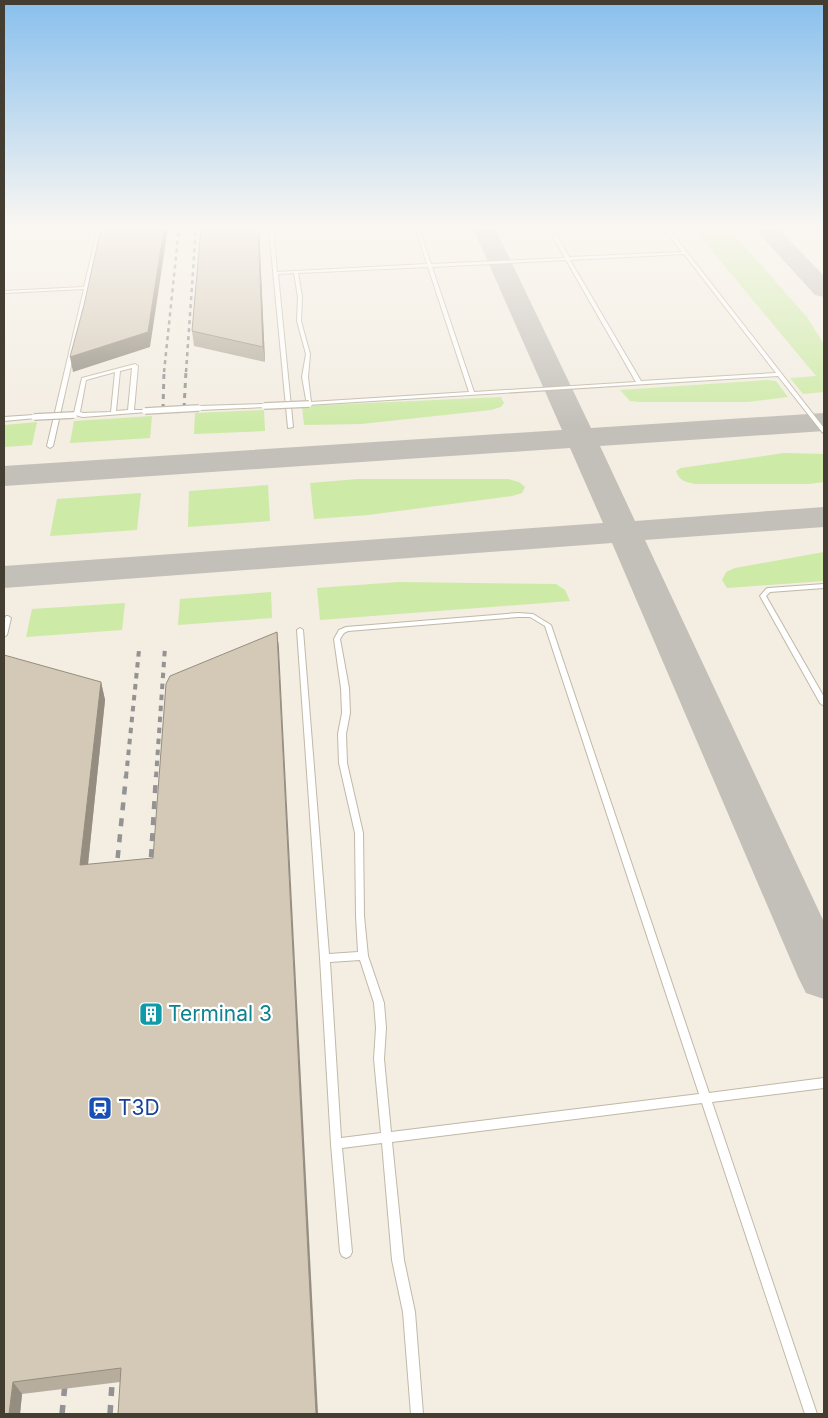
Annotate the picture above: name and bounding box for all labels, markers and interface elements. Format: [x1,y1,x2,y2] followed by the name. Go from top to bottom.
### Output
[138,1001,164,1027] building icon: Terminal 3
[168,1001,272,1026] place label: Terminal 3
[87,1095,113,1121] station icon: T3D
[118,1095,160,1120] place label: T3D

